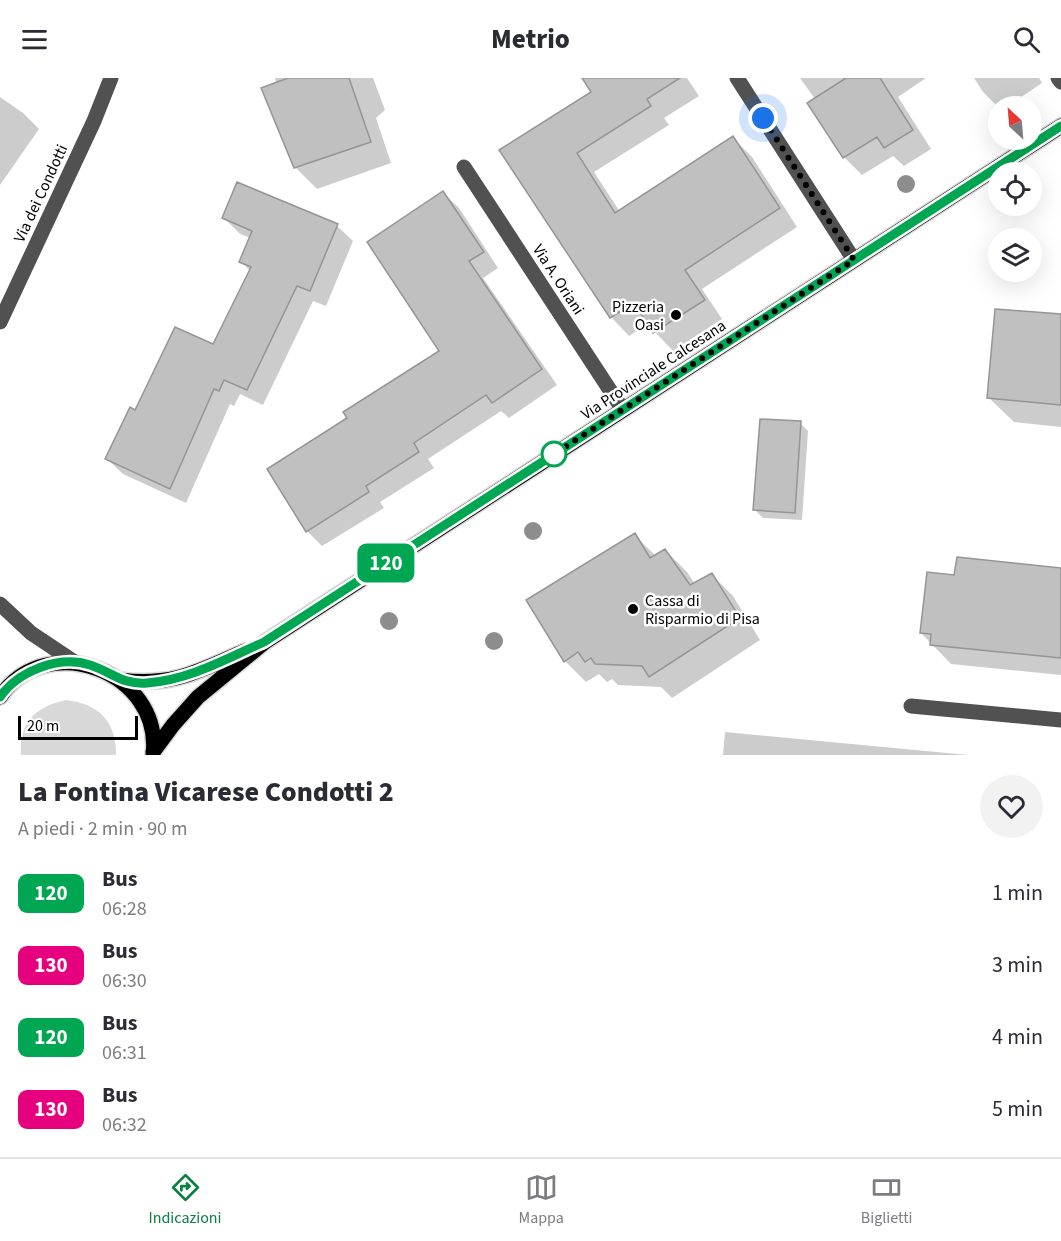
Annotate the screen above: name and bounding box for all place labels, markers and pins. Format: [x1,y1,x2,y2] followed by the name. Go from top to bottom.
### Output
[612,296,664,336] place label: Pizzeria Oasi
[669,308,683,322] marker: Pizzeria Oasi
[541,441,567,467] unlabelled marker
[645,590,760,630] place label: Cassa di Risparmio di Pisa
[626,602,640,616] marker: Cassa di Risparmio di Pisa

